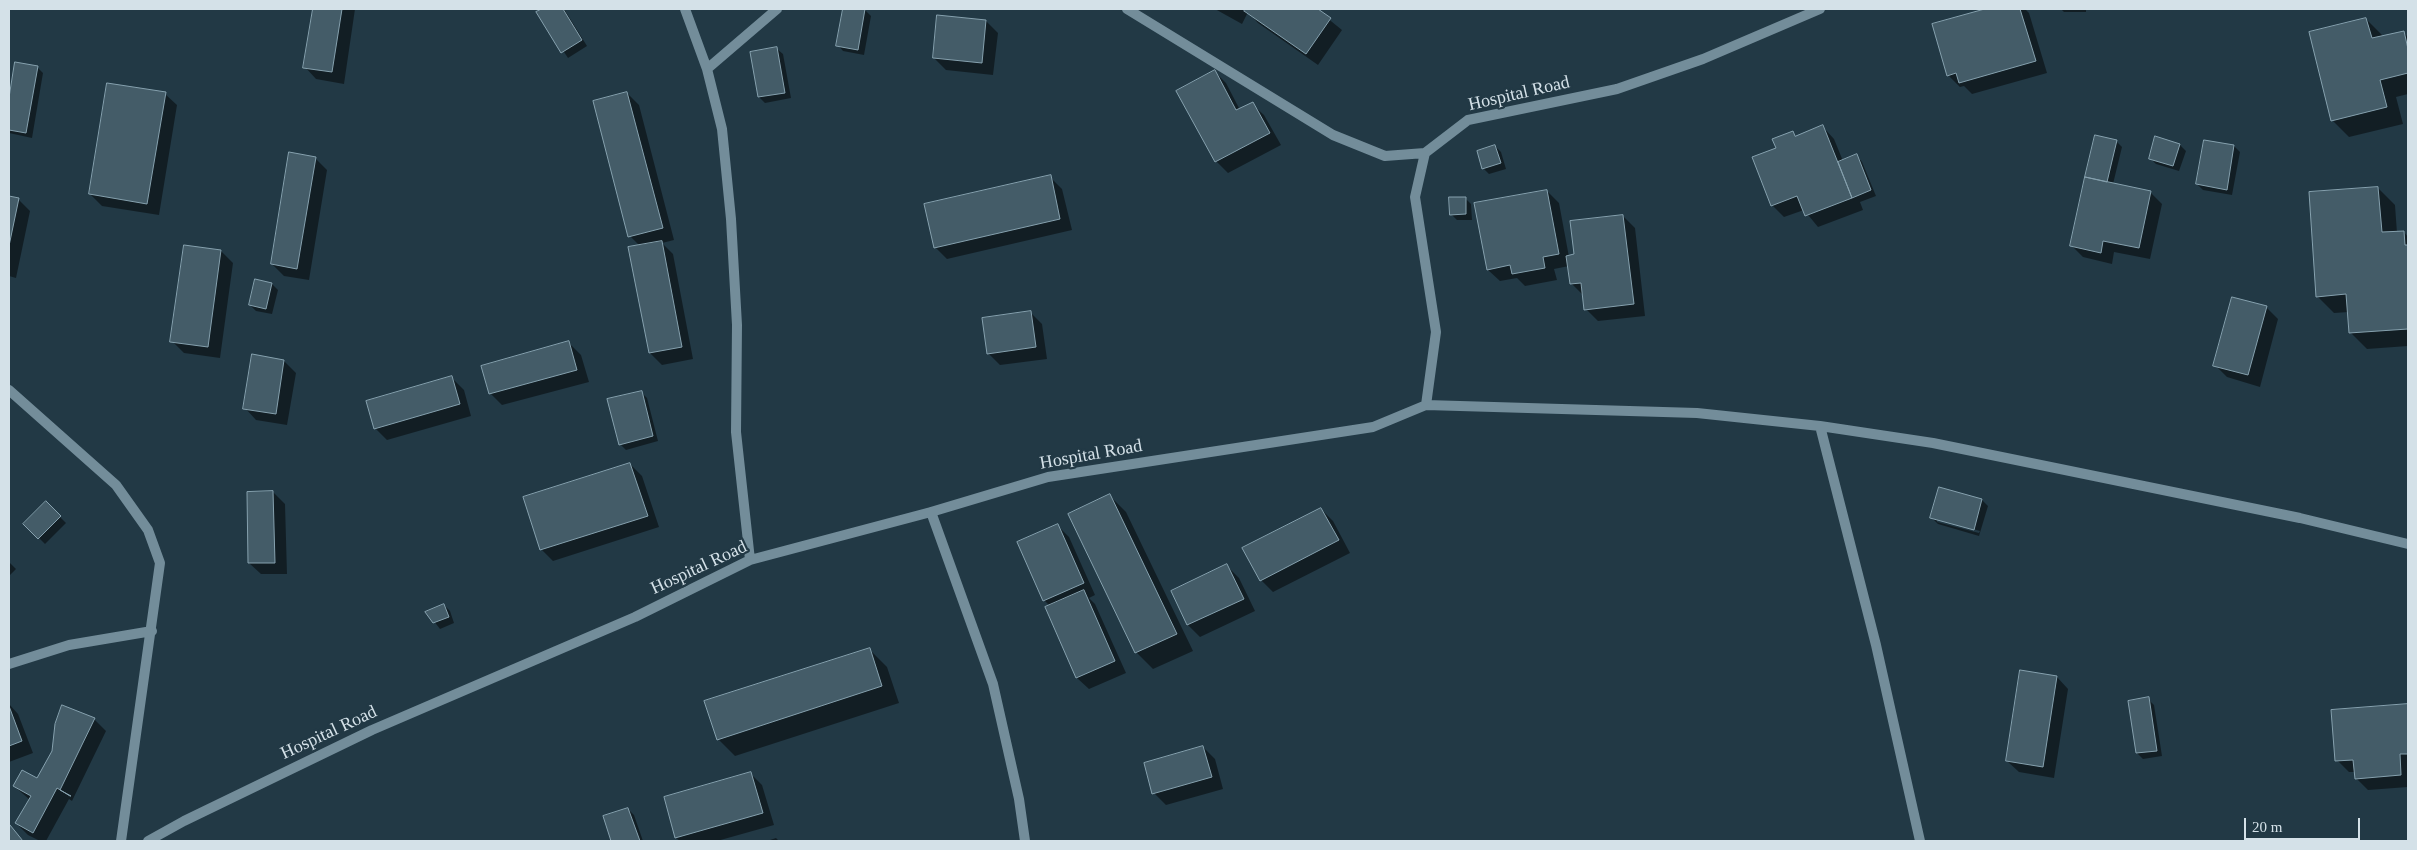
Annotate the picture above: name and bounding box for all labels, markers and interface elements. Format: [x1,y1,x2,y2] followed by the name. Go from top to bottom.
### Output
[1466,72,1572,116] street label: Hospital Road
[1038,435,1144,475] street label: Hospital Road
[648,536,750,600] street label: Hospital Road
[278,701,380,765] street label: Hospital Road
[2247,808,2363,840] scale bar
[2252,819,2282,835] text: 20 m

